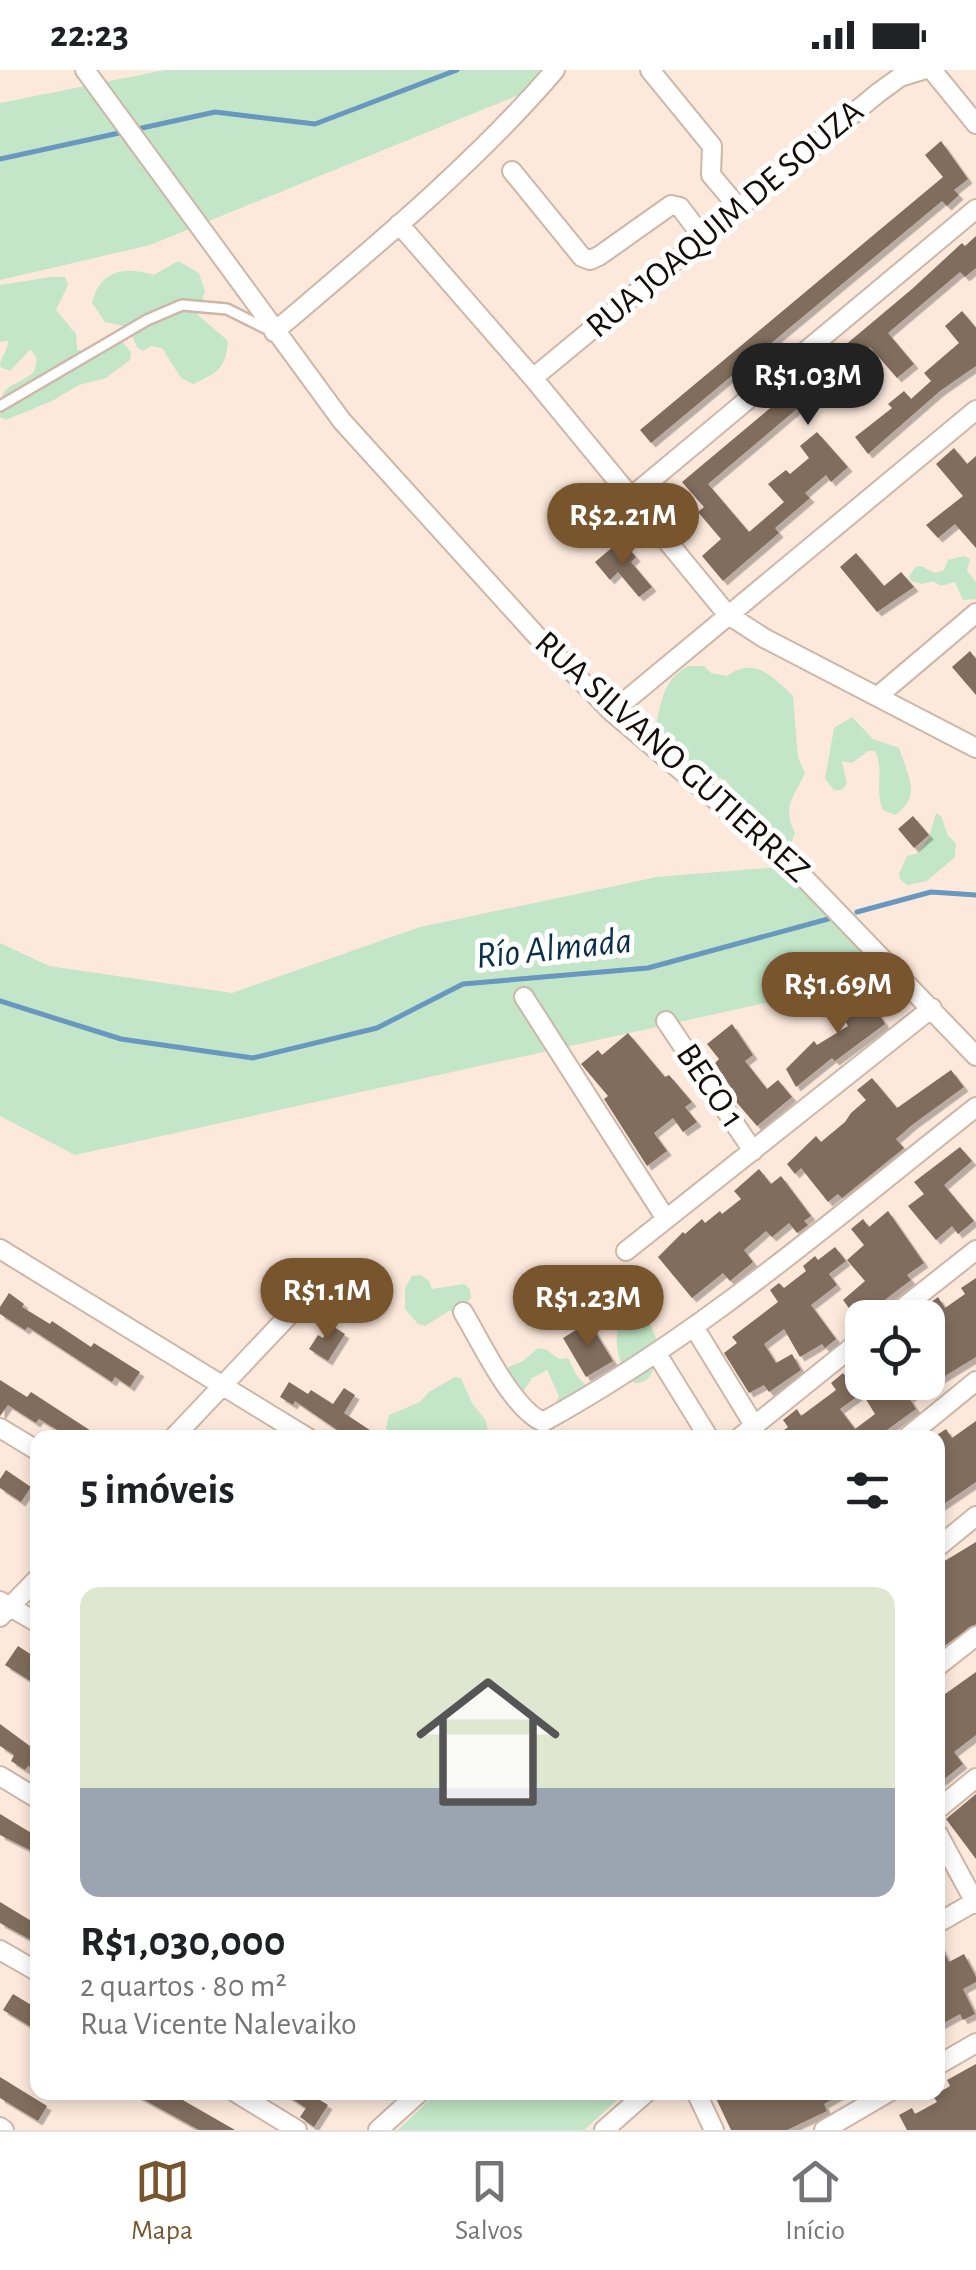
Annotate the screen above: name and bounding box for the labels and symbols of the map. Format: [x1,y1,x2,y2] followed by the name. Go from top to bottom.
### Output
[580,93,870,345] street label: RUA JOAQUIM DE SOUZA
[716,343,900,428] pin: R$1.03M
[531,483,715,568] pin: R$2.21M
[528,625,816,889] street label: RUA SILVANO GUTIERREZ
[474,922,634,976] water label: Río Almada
[746,952,930,1037] pin: R$1.69M
[669,1038,751,1134] street label: BECO 1
[246,1258,408,1343] pin: R$1.1M
[496,1265,680,1350] pin: R$1.23M

